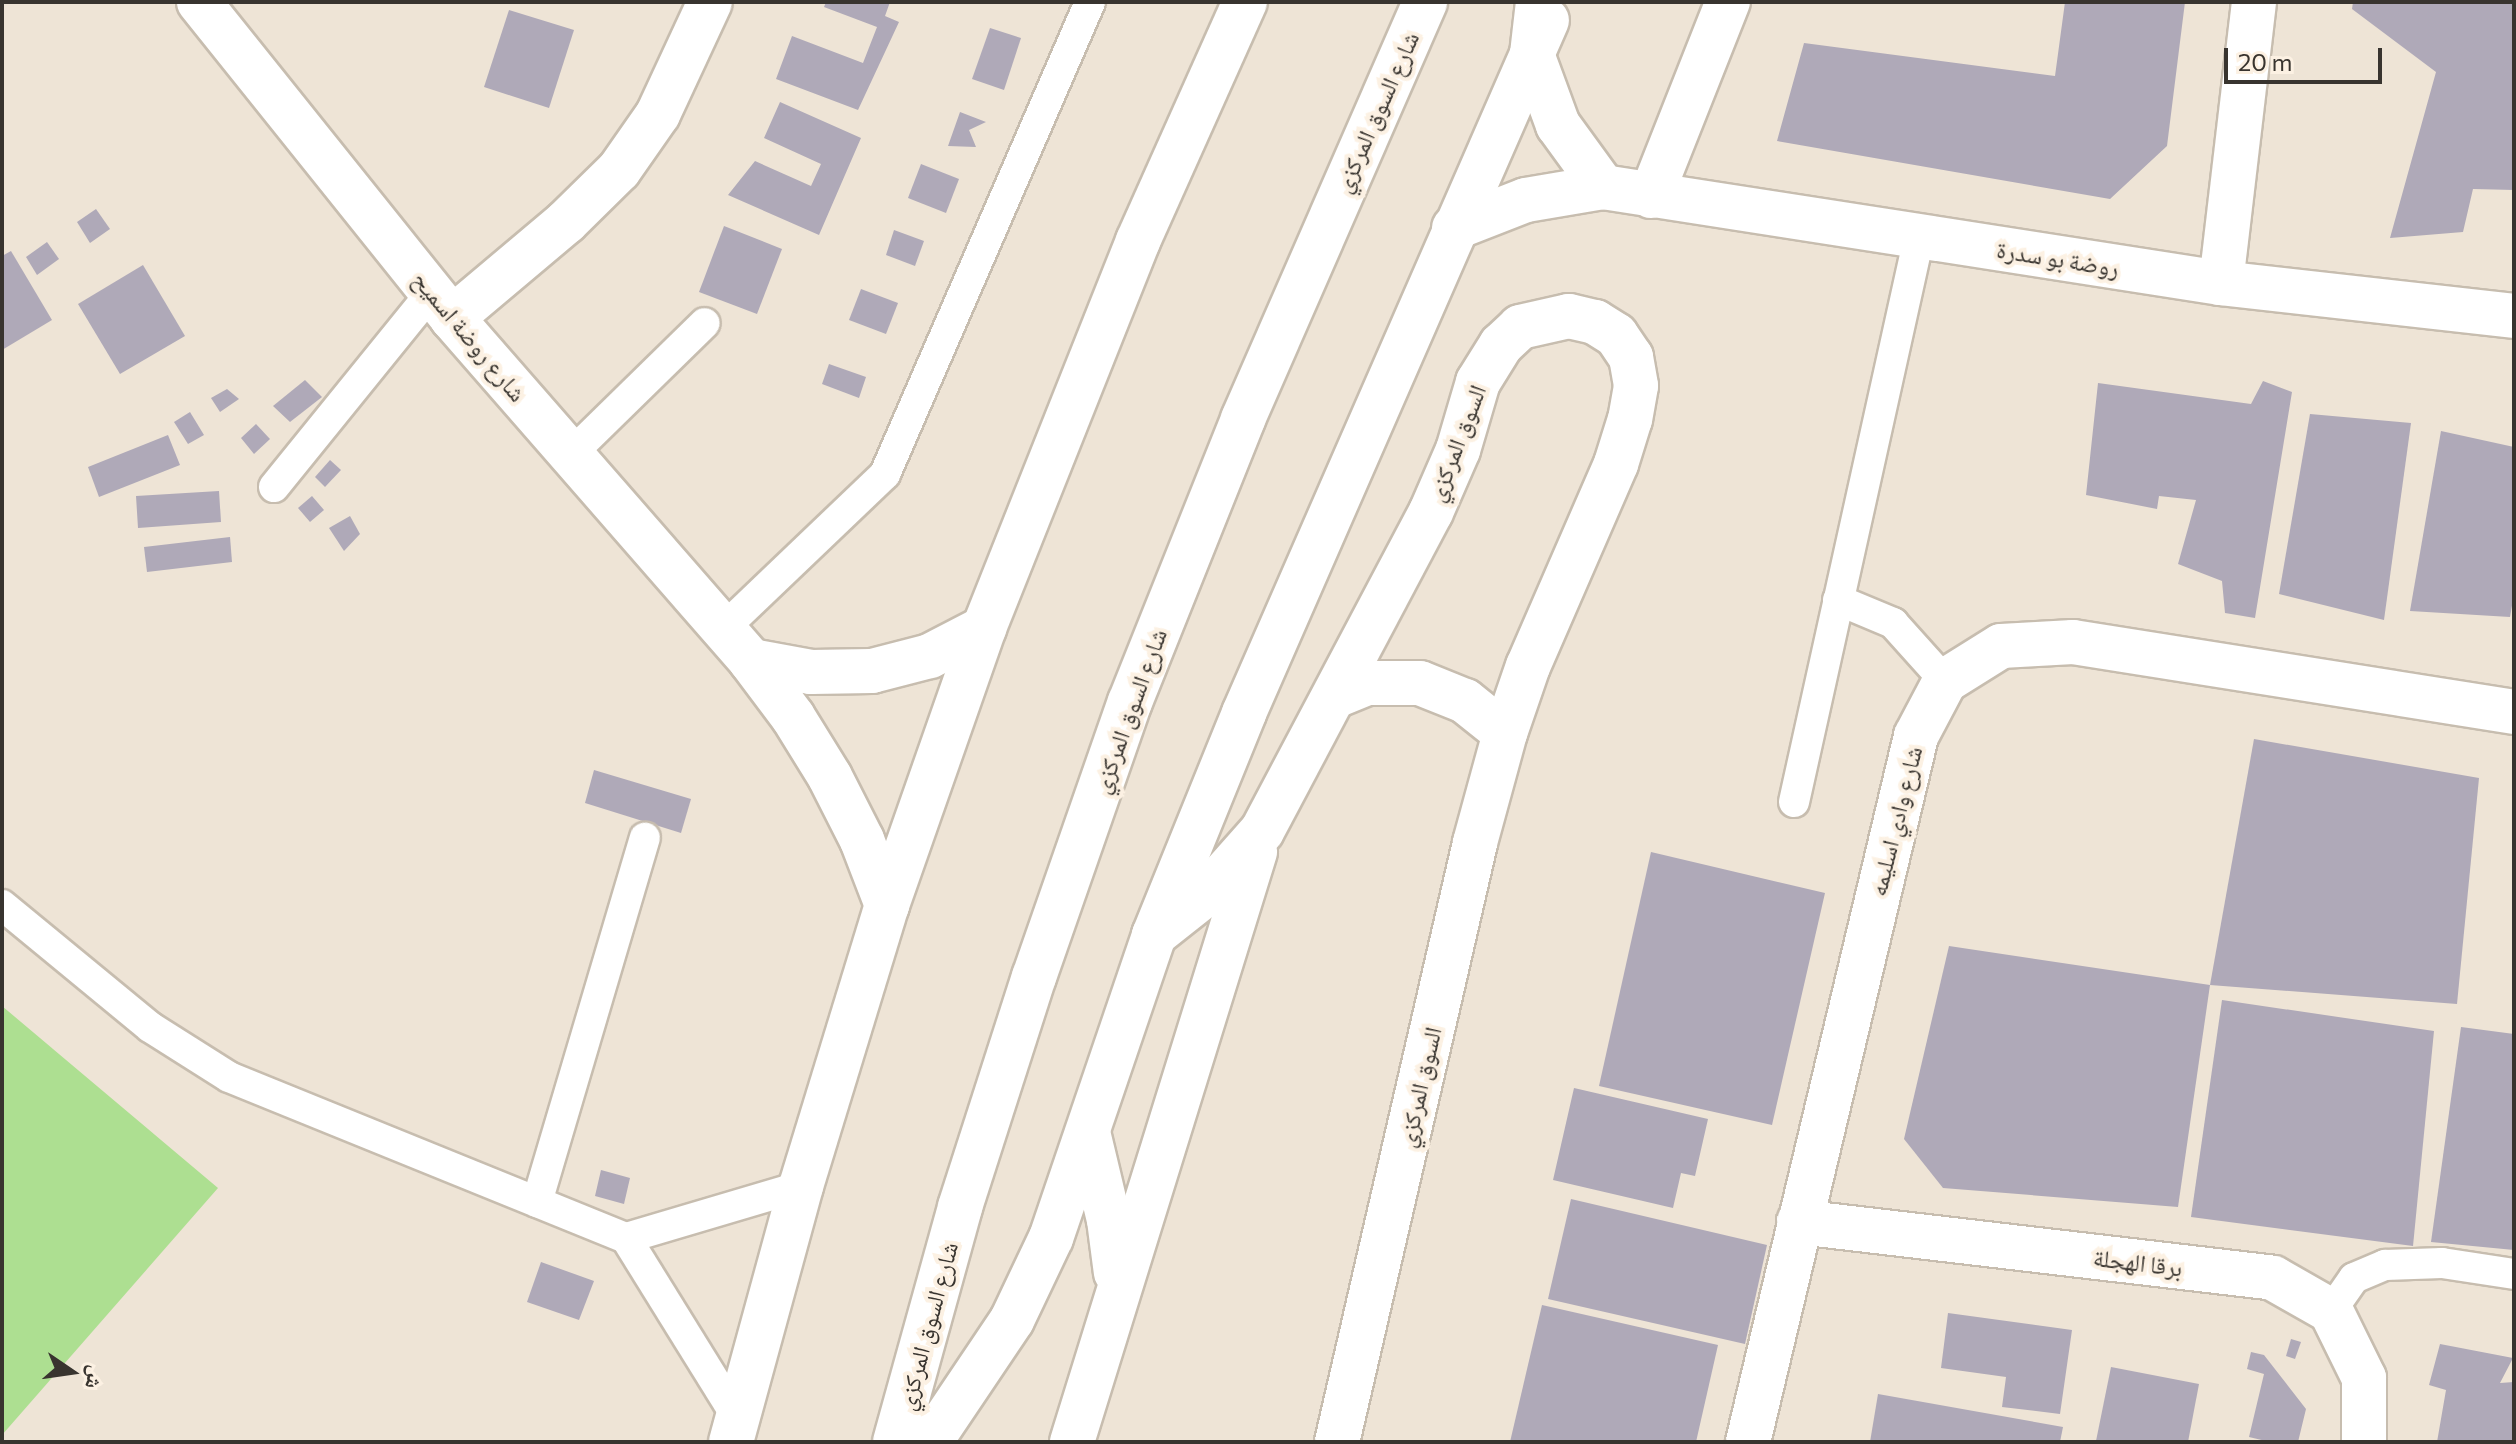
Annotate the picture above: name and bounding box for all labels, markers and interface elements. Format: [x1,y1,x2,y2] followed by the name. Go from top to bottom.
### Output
[1328,27,1424,197] street label: شارع السوق المركزي
[2228,32,2386,82] scale bar
[2238,47,2292,76] text: 20 m
[1995,234,2121,282] street label: روضة بو سدرة
[407,265,533,407] street label: شارع روضة اسميح
[1421,380,1491,506] street label: السوق المركزي
[1086,625,1172,797] street label: شارع السوق المركزي
[1862,743,1928,899] street label: شارع وادي اسليمه
[1391,1024,1447,1150] street label: السوق المركزي
[891,1239,963,1413] street label: شارع السوق المركزي
[2092,1242,2184,1282] street label: برقا الهجلة
[32,1332,112,1412] north arrow
[80,1363,112,1392] text: ش

